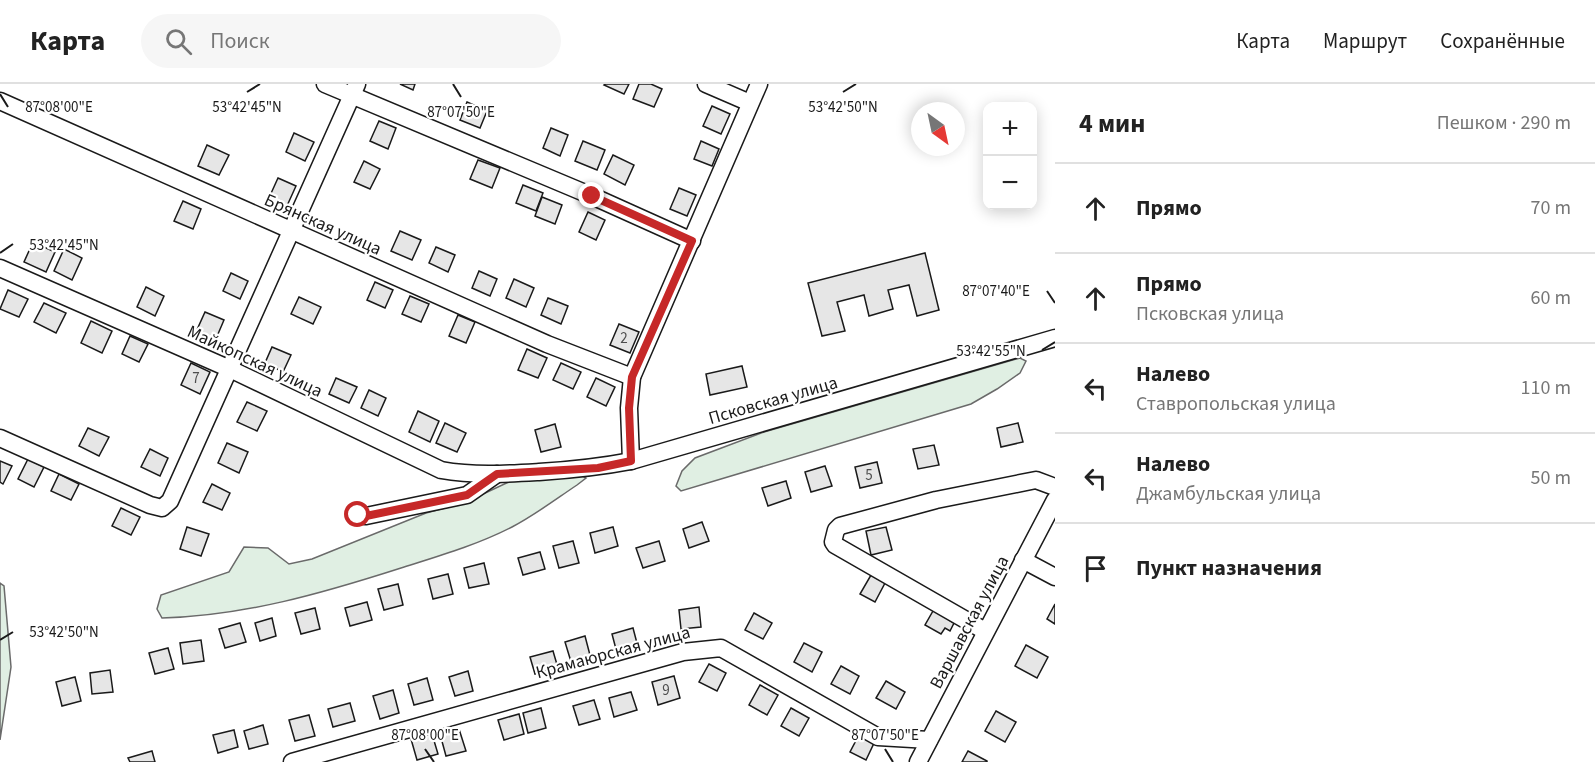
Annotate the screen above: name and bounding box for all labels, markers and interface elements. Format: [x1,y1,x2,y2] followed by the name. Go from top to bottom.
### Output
[141,14,561,68] search box
[30,21,105,61] text: Карта
[162,25,195,58] icon: search
[210,25,270,57] text: Поиск
[1236,26,1290,56] text: Карта
[1323,26,1407,56] text: Маршрут
[1440,26,1565,56] text: Сохранённые
[25,97,93,118] text: 87°08'00"E
[212,97,282,118] text: 53°42'45"N
[808,97,878,118] text: 53°42'50"N
[427,102,495,123] text: 87°07'50"E
[911,102,965,156] north arrow
[983,102,1037,210] map controls
[983,102,1037,156] button: +
[1079,105,1145,142] text: 4 мин
[1437,109,1571,137] text: Пешком · 290 m
[983,156,1037,210] button: −
[578,182,604,208] route end
[260,187,385,261] street label: Брянская улица
[1079,192,1112,225] icon: ahead
[1136,192,1202,224] text: Прямо
[1531,194,1571,222] text: 70 m
[29,235,99,256] text: 53°42'45"N
[1136,268,1202,300] text: Прямо
[962,281,1030,302] text: 87°07'40"E
[1079,282,1112,315] icon: ahead
[1531,284,1571,312] text: 60 m
[1136,300,1284,328] text: Псковская улица
[183,319,327,404] street label: Майкопская улица
[620,328,628,349] house number: 2
[956,341,1026,362] text: 53°42'55"N
[1136,358,1210,390] text: Налево
[192,368,200,389] house number: 7
[706,370,841,431] street label: Псковская улица
[1079,372,1112,405] icon: left
[1521,374,1571,402] text: 110 m
[1136,390,1336,418] text: Ставропольская улица
[1136,448,1210,480] text: Налево
[1079,462,1112,495] icon: left
[1531,464,1571,492] text: 50 m
[865,465,873,486] house number: 5
[1136,480,1321,508] text: Джамбульская улица
[344,501,370,527] route start
[924,551,1015,693] street label: Варшавская улица
[1079,552,1112,585] icon: arrive
[1136,552,1322,584] text: Пункт назначения
[533,620,693,685] street label: Крамаюрская улица
[29,622,99,643] text: 53°42'50"N
[662,680,670,701] house number: 9
[391,725,459,746] text: 87°08'00"E
[851,725,919,746] text: 87°07'50"E

